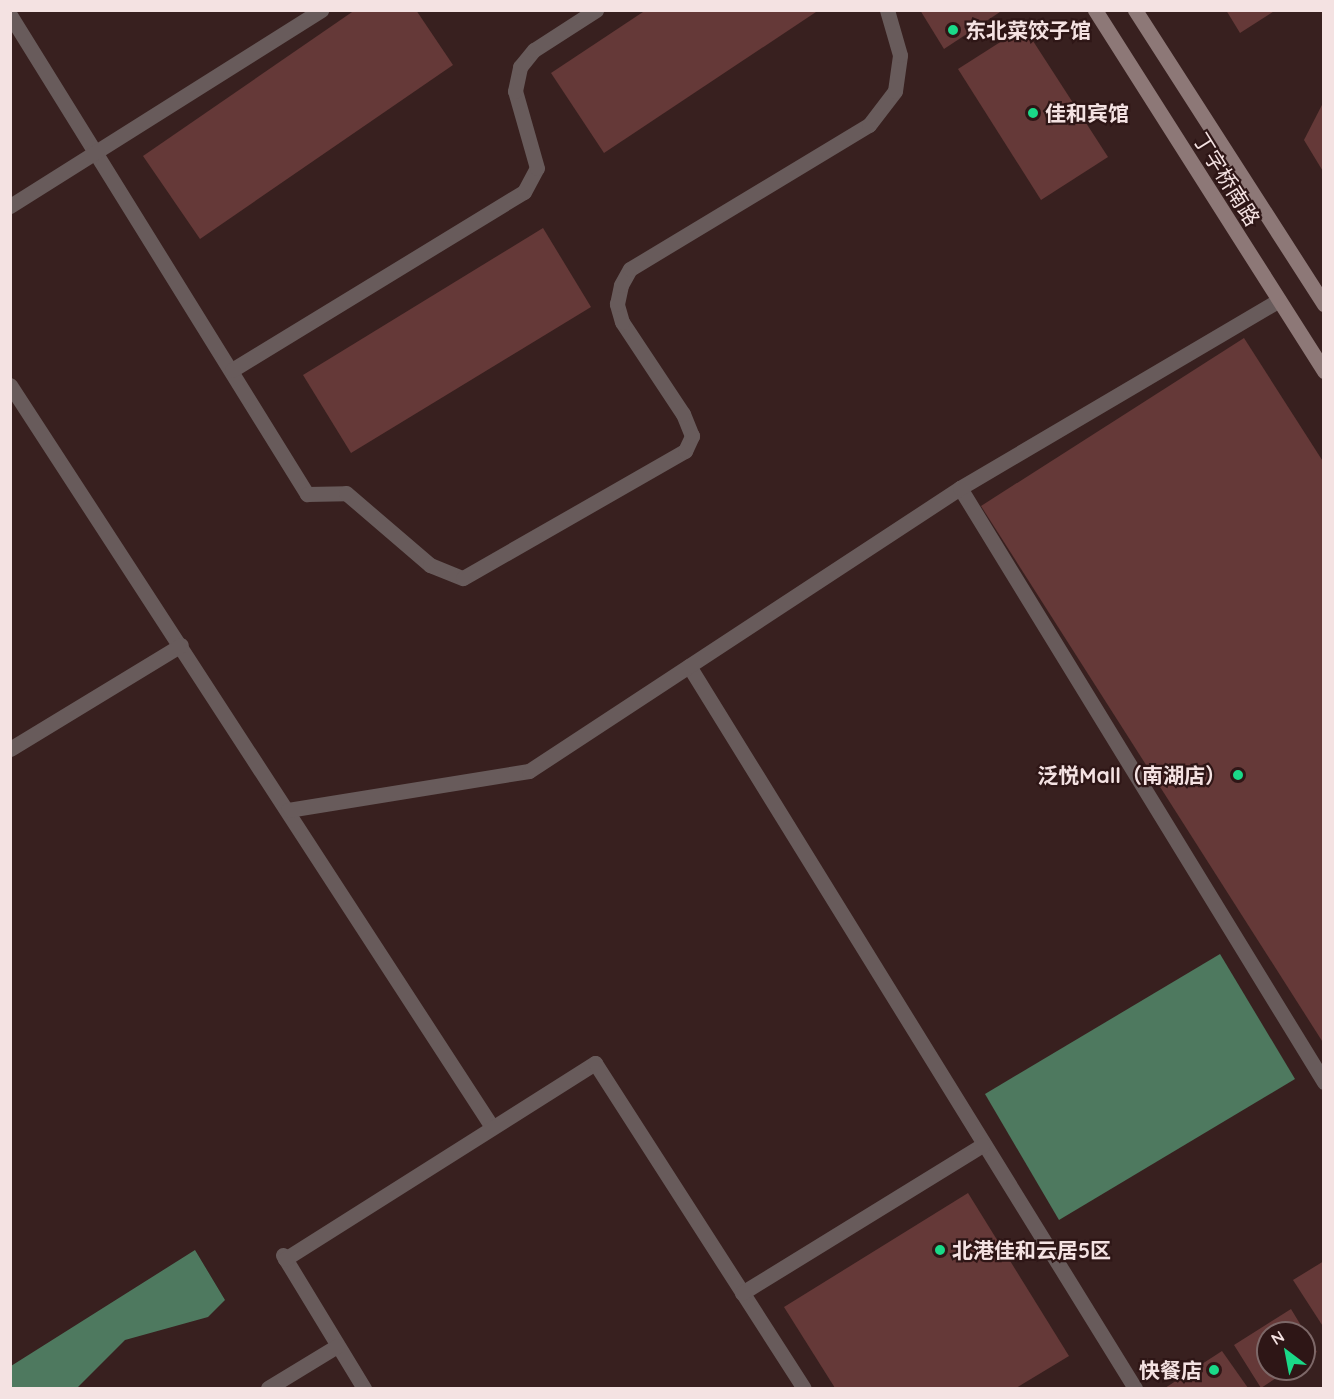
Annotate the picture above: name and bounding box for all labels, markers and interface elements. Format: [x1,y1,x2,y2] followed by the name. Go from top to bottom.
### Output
[965,17,1091,43] place label: 东北菜饺子馆
[946,23,960,37] marker: 东北菜饺子馆
[1045,100,1129,126] place label: 佳和宾馆
[1026,106,1040,120] marker: 佳和宾馆
[1188,128,1266,230] street label: 丁字桥南路
[1037,762,1226,788] place label: 泛悦Mall（南湖店）
[1231,768,1245,782] marker: 泛悦Mall（南湖店）
[952,1237,1111,1263] place label: 北港佳和云居5区
[933,1243,947,1257] marker: 北港佳和云居5区
[1256,1321,1316,1381] north arrow
[1267,1326,1288,1349] text: N
[1139,1357,1202,1383] place label: 快餐店
[1207,1363,1221,1377] marker: 快餐店

